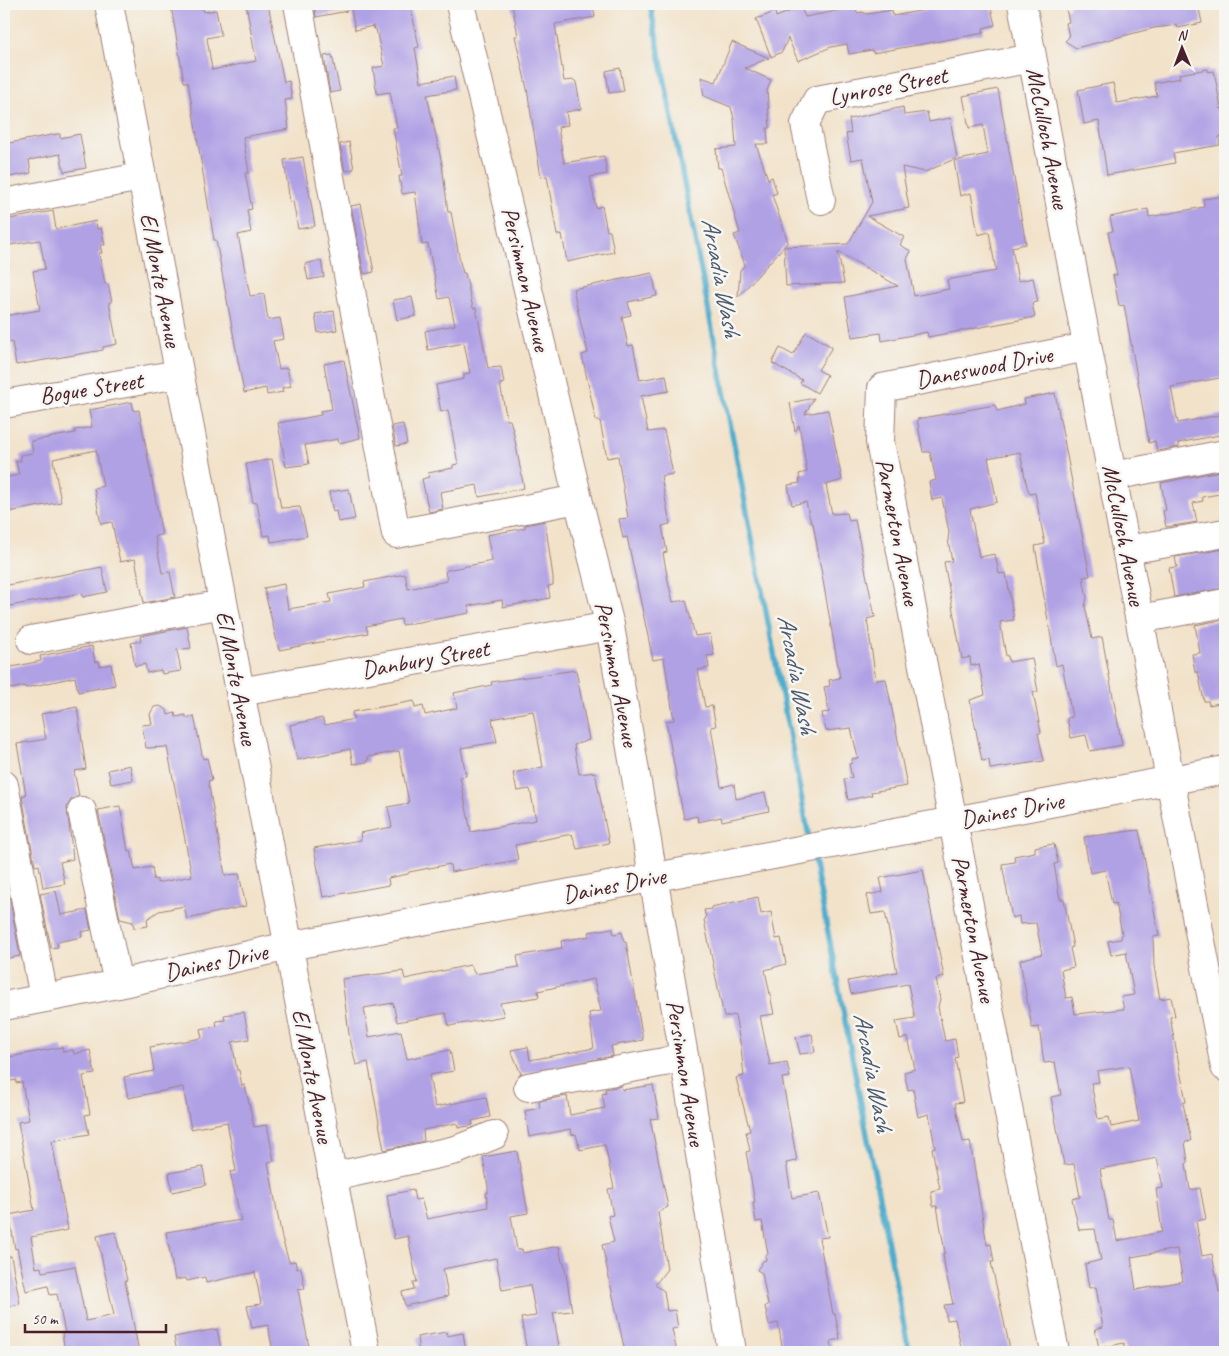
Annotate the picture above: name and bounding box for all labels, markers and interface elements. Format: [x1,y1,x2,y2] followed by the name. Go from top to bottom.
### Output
[1156,22,1206,72] north arrow
[1177,27,1189,44] text: N
[827,59,951,112] street label: Lynrose Street
[1020,65,1077,213] street label: McCulloch Avenue
[495,204,558,356] street label: Persimmon Avenue
[133,210,189,352] street label: El Monte Avenue
[694,215,749,341] water label: Arcadia Wash
[913,339,1057,395] street label: Daneswood Drive
[37,365,147,411] street label: Bogue Street
[869,456,927,610] street label: Parmerton Avenue
[1096,462,1153,610] street label: McCulloch Avenue
[588,599,646,751] street label: Persimmon Avenue
[209,608,265,750] street label: El Monte Avenue
[770,612,825,738] water label: Arcadia Wash
[359,633,493,685] street label: Danbury Street
[958,785,1068,835] street label: Daines Drive
[945,853,1003,1007] street label: Parmerton Avenue
[560,860,670,910] street label: Daines Drive
[162,936,272,988] street label: Daines Drive
[660,998,713,1150] street label: Persimmon Avenue
[285,1006,341,1148] street label: El Monte Avenue
[846,1010,901,1136] water label: Arcadia Wash
[25,1301,166,1333] scale bar
[32,1310,59,1329] text: 50 m

